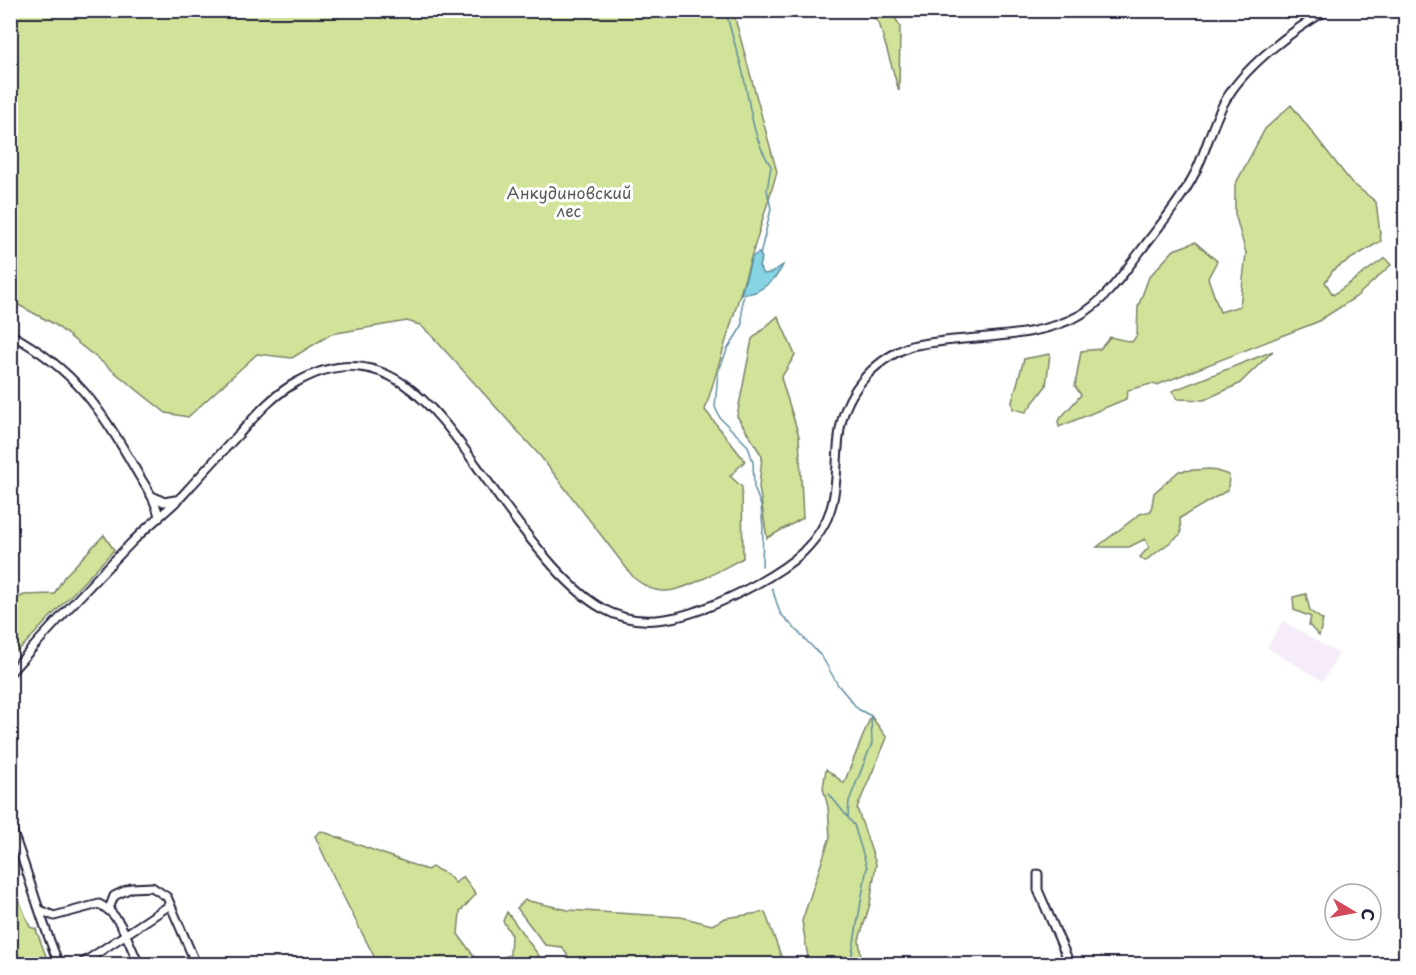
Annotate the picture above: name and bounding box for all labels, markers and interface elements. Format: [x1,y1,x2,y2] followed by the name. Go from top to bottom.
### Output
[507,180,631,222] park label: Анкудиновский лес
[1323,882,1383,942] north arrow
[1356,907,1382,923] text: С

